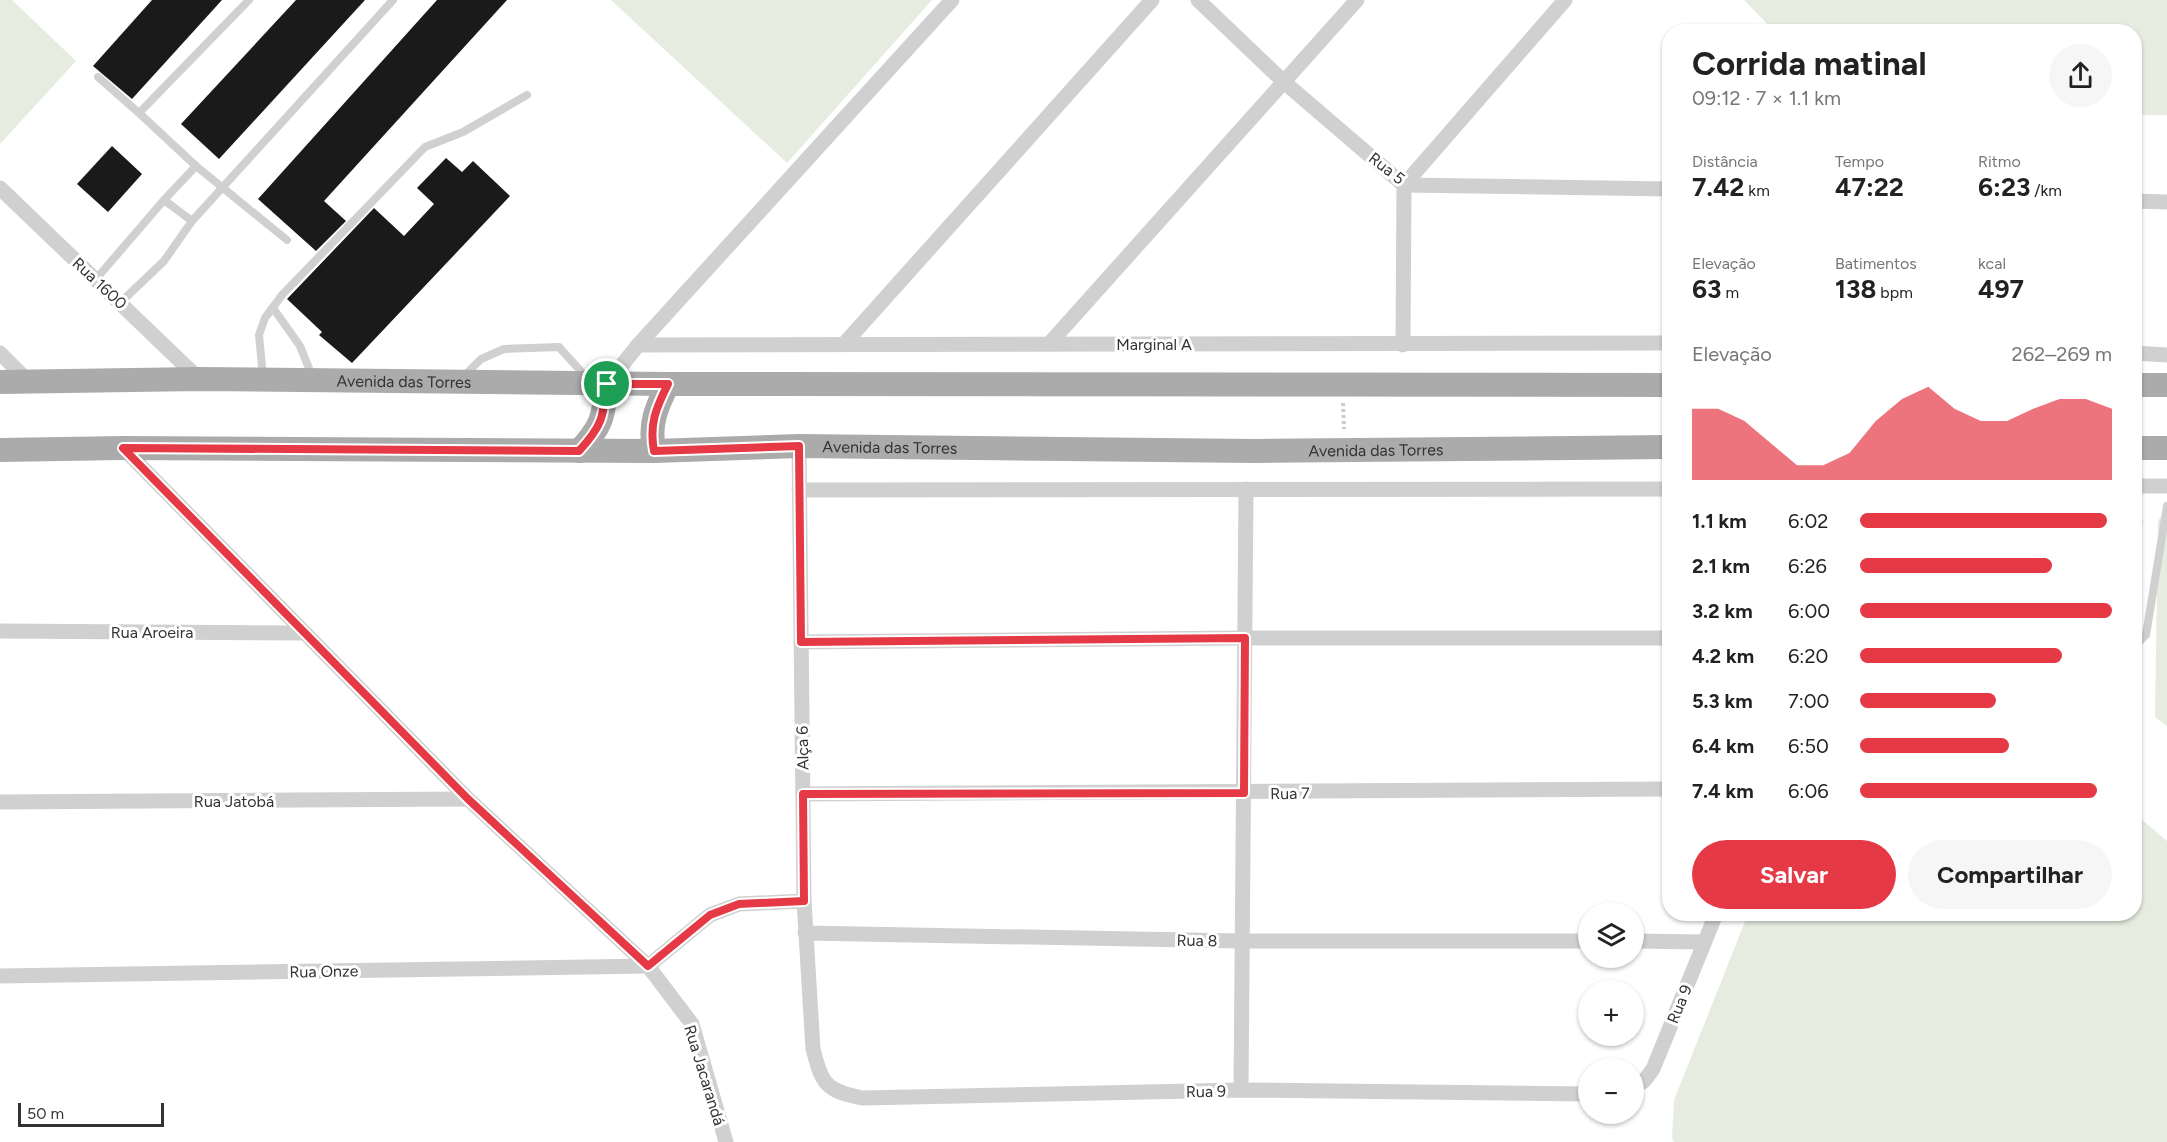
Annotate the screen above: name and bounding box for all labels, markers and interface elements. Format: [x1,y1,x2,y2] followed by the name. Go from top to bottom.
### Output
[1692,44,1927,83] text: Corrida matinal
[2049,44,2112,107] button: share
[1692,86,1841,110] text: 09:12 · 7 × 1.1 km
[1365,149,1408,188] street label: Rua 5
[1692,152,1758,171] text: Distância
[1835,152,1884,171] text: Tempo
[1978,152,2021,171] text: Ritmo
[1692,171,1744,203] text: 7.42
[1835,171,1904,203] text: 47:22
[1978,171,2030,203] text: 6:23
[1744,181,1770,200] text: km
[2030,181,2062,200] text: /km
[69,253,131,313] street label: Rua 1600
[1692,254,1756,273] text: Elevação
[1835,254,1917,273] text: Batimentos
[1978,254,2006,273] text: kcal
[1692,273,1722,305] text: 63
[1835,273,1876,305] text: 138
[1978,273,2024,305] text: 497
[1722,283,1739,302] text: m
[1876,283,1913,302] text: bpm
[1116,335,1192,354] street label: Marginal A
[1692,342,1772,366] text: Elevação
[2012,342,2112,366] text: 262–269 m
[581,358,632,409] pin
[590,367,623,400] icon: arrive
[336,371,472,392] street label: Avenida das Torres
[822,437,957,458] street label: Avenida das Torres
[1308,440,1443,460] street label: Avenida das Torres
[1692,509,1747,533] text: 1.1 km
[1788,509,1828,533] text: 6:02
[1692,554,1750,578] text: 2.1 km
[1788,554,1827,578] text: 6:26
[1692,599,1753,623] text: 3.2 km
[1788,599,1830,623] text: 6:00
[111,623,193,642] street label: Rua Aroeira
[1692,644,1754,668] text: 4.2 km
[1788,644,1828,668] text: 6:20
[1692,689,1753,713] text: 5.3 km
[1788,689,1829,713] text: 7:00
[793,726,812,770] street label: Alça 6
[1692,734,1754,758] text: 6.4 km
[1788,734,1829,758] text: 6:50
[1692,779,1754,803] text: 7.4 km
[1788,779,1829,803] text: 6:06
[1270,784,1310,803] street label: Rua 7
[194,792,274,811] street label: Rua Jatobá
[1692,840,1896,909] button: Salvar
[1908,840,2112,909] button: Compartilhar
[1578,902,1644,1124] map controls
[1578,902,1644,968] button: layers
[1176,931,1218,950] street label: Rua 8
[289,961,359,982] street label: Rua Onze
[1578,980,1644,1046] button: +
[1663,982,1696,1026] street label: Rua 9
[680,1022,729,1128] street label: Rua Jacarandá
[1578,1058,1644,1124] button: −
[1186,1082,1226,1101] street label: Rua 9
[18,1100,164,1128] scale bar
[27,1104,64,1123] text: 50 m

